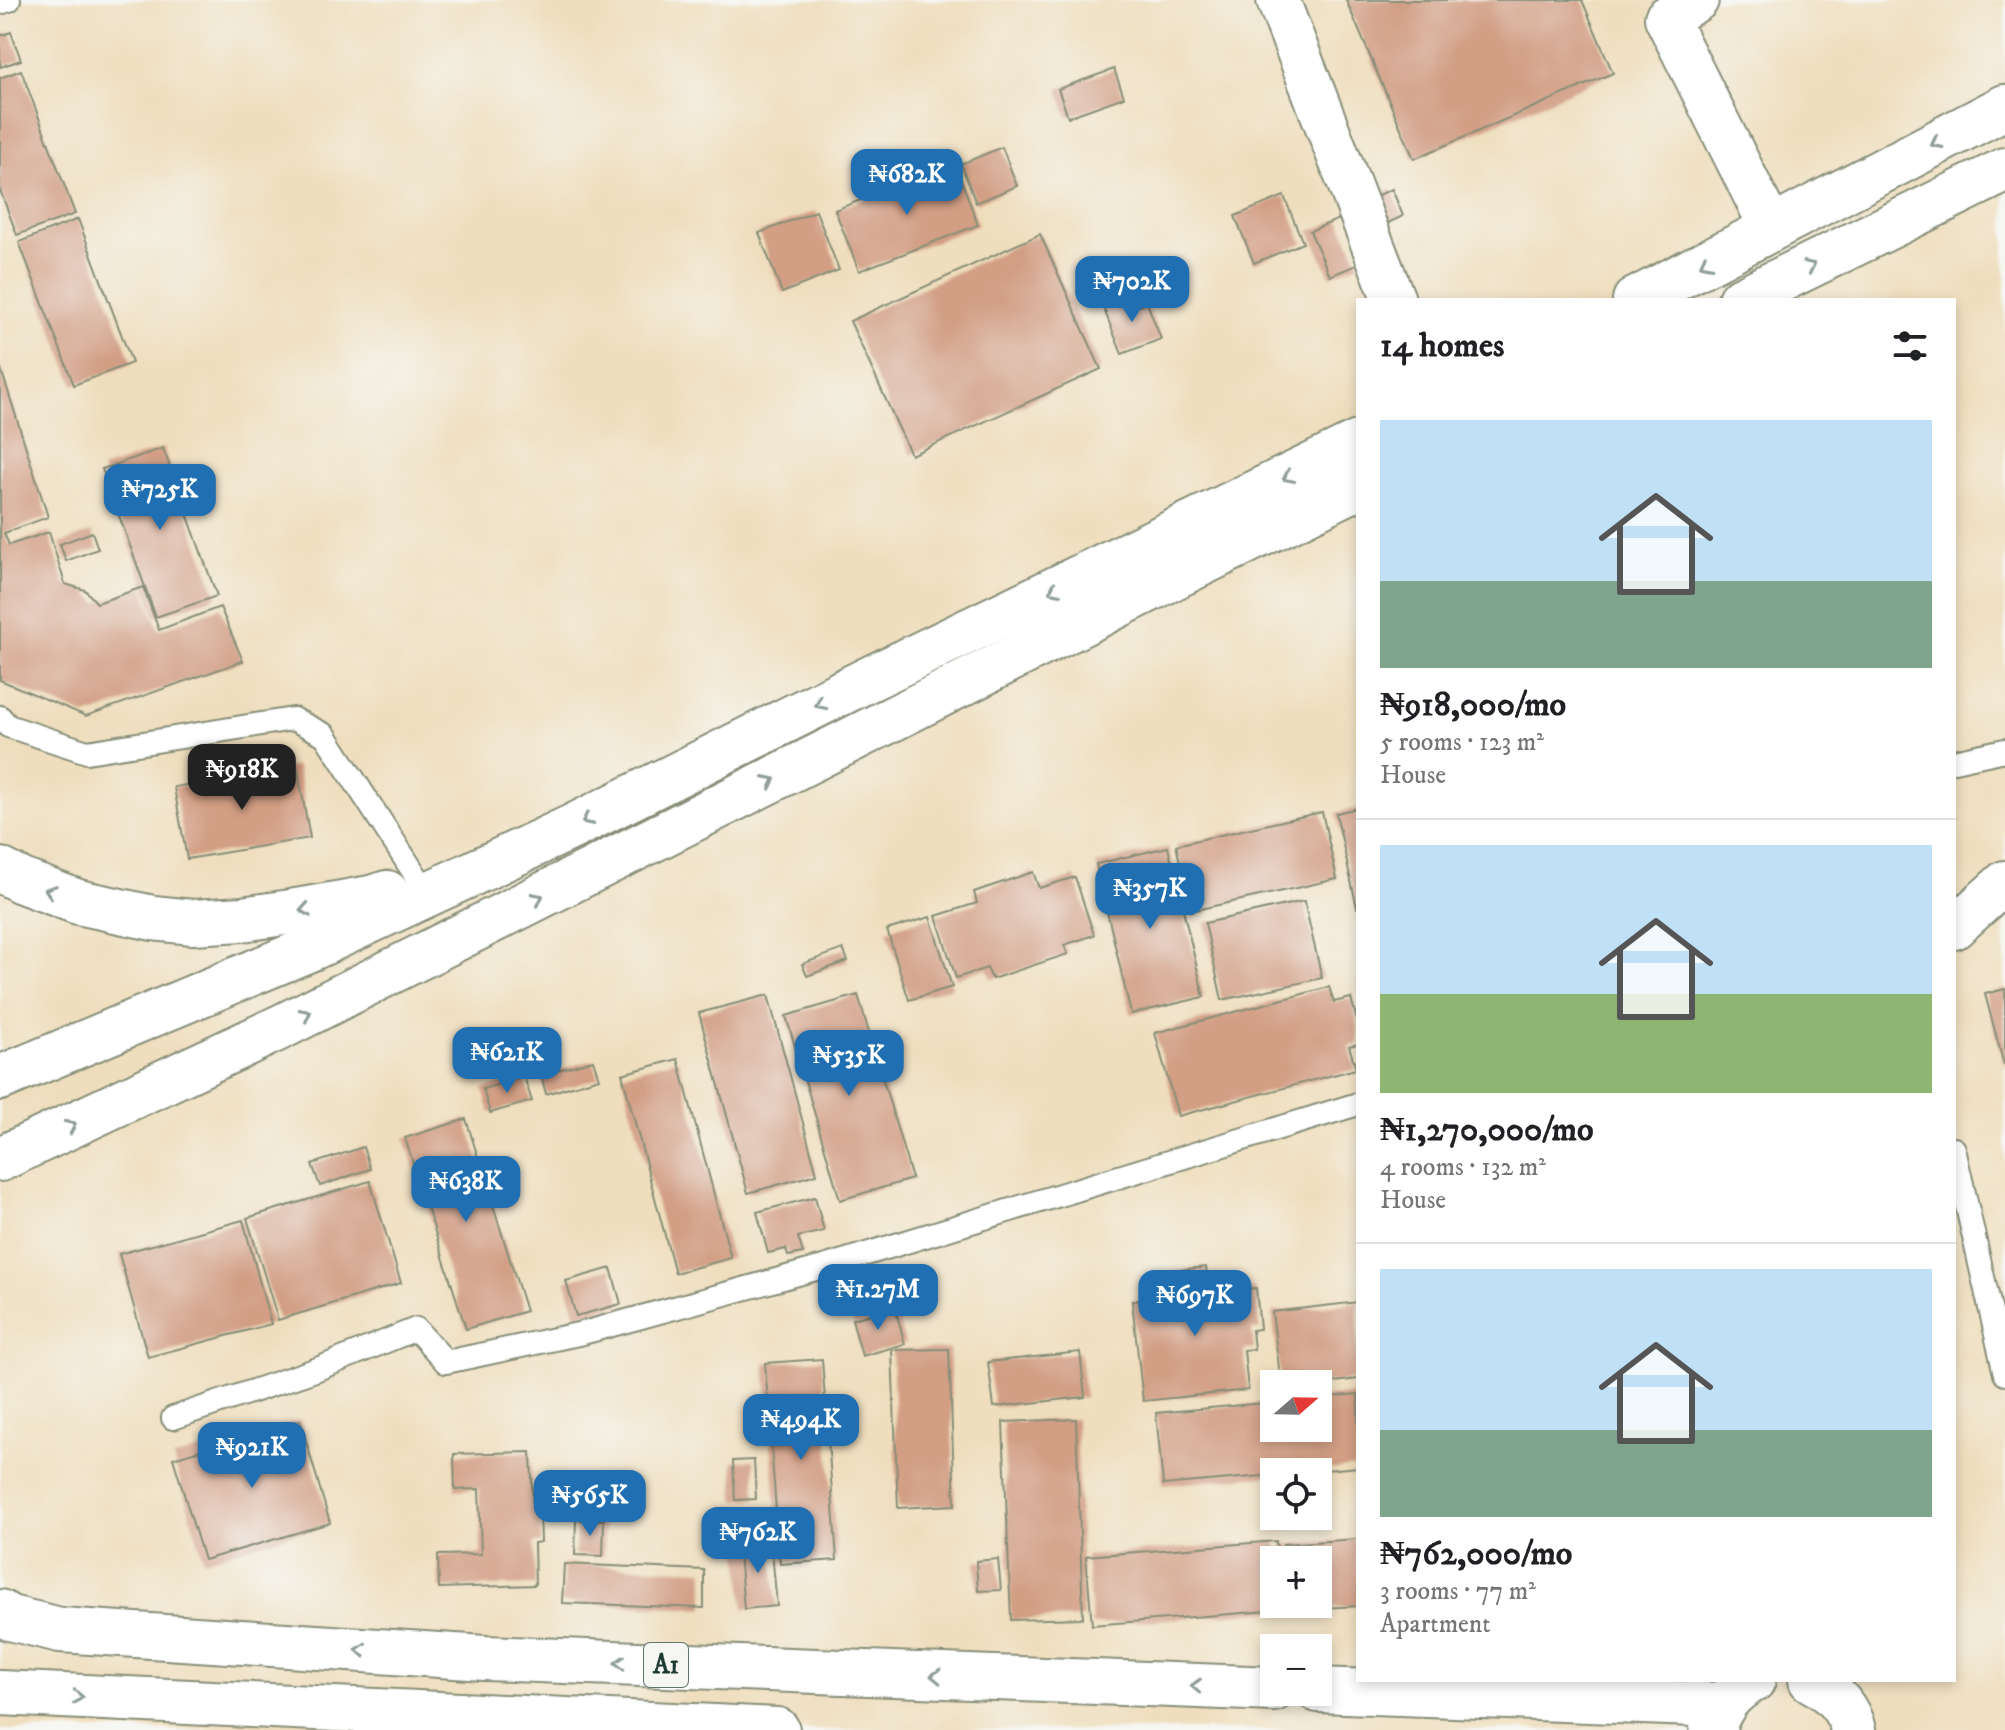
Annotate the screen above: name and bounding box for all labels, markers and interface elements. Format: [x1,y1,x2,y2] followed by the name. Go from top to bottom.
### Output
[1929,134,1944,149] one-way arrow
[851,149,963,217] pin: ₦682K
[869,158,945,191] text: ₦682K
[1698,253,1713,268] one-way arrow
[1076,256,1188,324] pin: ₦702K
[1801,260,1816,276] one-way arrow
[1093,265,1171,298] text: ₦702K
[1888,324,1932,368] icon: filters
[1380,325,1504,367] text: 14 homes
[104,464,216,532] pin: ₦725K
[1281,467,1296,483] one-way arrow
[1584,472,1728,616] icon: home
[122,473,198,506] text: ₦725K
[1047,580,1062,596] one-way arrow
[1380,684,1566,726] text: ₦918,000/mo
[813,694,828,710] one-way arrow
[1380,726,1544,759] text: 5 rooms · 123 m²
[186,744,298,812] pin: ₦918K
[206,753,278,786] text: ₦918K
[1380,759,1446,792] text: House
[762,775,777,791] one-way arrow
[581,810,596,825] one-way arrow
[1094,863,1206,931] pin: ₦357K
[1113,872,1187,905] text: ₦357K
[44,885,58,901] one-way arrow
[530,892,544,908] one-way arrow
[1584,897,1728,1041] icon: home
[298,900,312,917] one-way arrow
[297,1009,312,1024] one-way arrow
[451,1027,563,1095] pin: ₦621K
[793,1030,905,1098] pin: ₦535K
[471,1036,543,1069] text: ₦621K
[813,1039,885,1072] text: ₦535K
[1380,1109,1594,1151] text: ₦1,270,000/mo
[62,1120,77,1136] one-way arrow
[1380,1151,1546,1184] text: 4 rooms · 132 m²
[410,1156,522,1224] pin: ₦638K
[429,1165,503,1198] text: ₦638K
[1380,1184,1446,1217] text: House
[813,1264,943,1332] pin: ₦1.27M
[1139,1270,1251,1338] pin: ₦697K
[836,1273,920,1306] text: ₦1.27M
[1156,1279,1234,1312] text: ₦697K
[1584,1321,1728,1465] icon: home
[1260,1370,1332,1442] north arrow
[1260,1370,1332,1706] map controls
[745,1394,857,1462] pin: ₦494K
[761,1403,841,1436] text: ₦494K
[196,1422,308,1490] pin: ₦921K
[216,1431,288,1464] text: ₦921K
[1260,1458,1332,1530] button: locate
[534,1470,646,1538] pin: ₦565K
[552,1479,628,1512] text: ₦565K
[702,1507,814,1575] pin: ₦762K
[720,1516,796,1549] text: ₦762K
[1380,1533,1572,1575] text: ₦762,000/mo
[1260,1546,1332,1618] button: +
[1380,1575,1536,1608] text: 3 rooms · 77 m²
[1380,1608,1491,1641] text: Apartment
[1260,1634,1332,1706] button: −
[354,1642,367,1659] one-way arrow
[644,1643,688,1687] road number: A1
[613,1655,626,1672] one-way arrow
[929,1667,942,1684] one-way arrow
[1189,1677,1202,1694] one-way arrow
[72,1688,85,1705] one-way arrow

